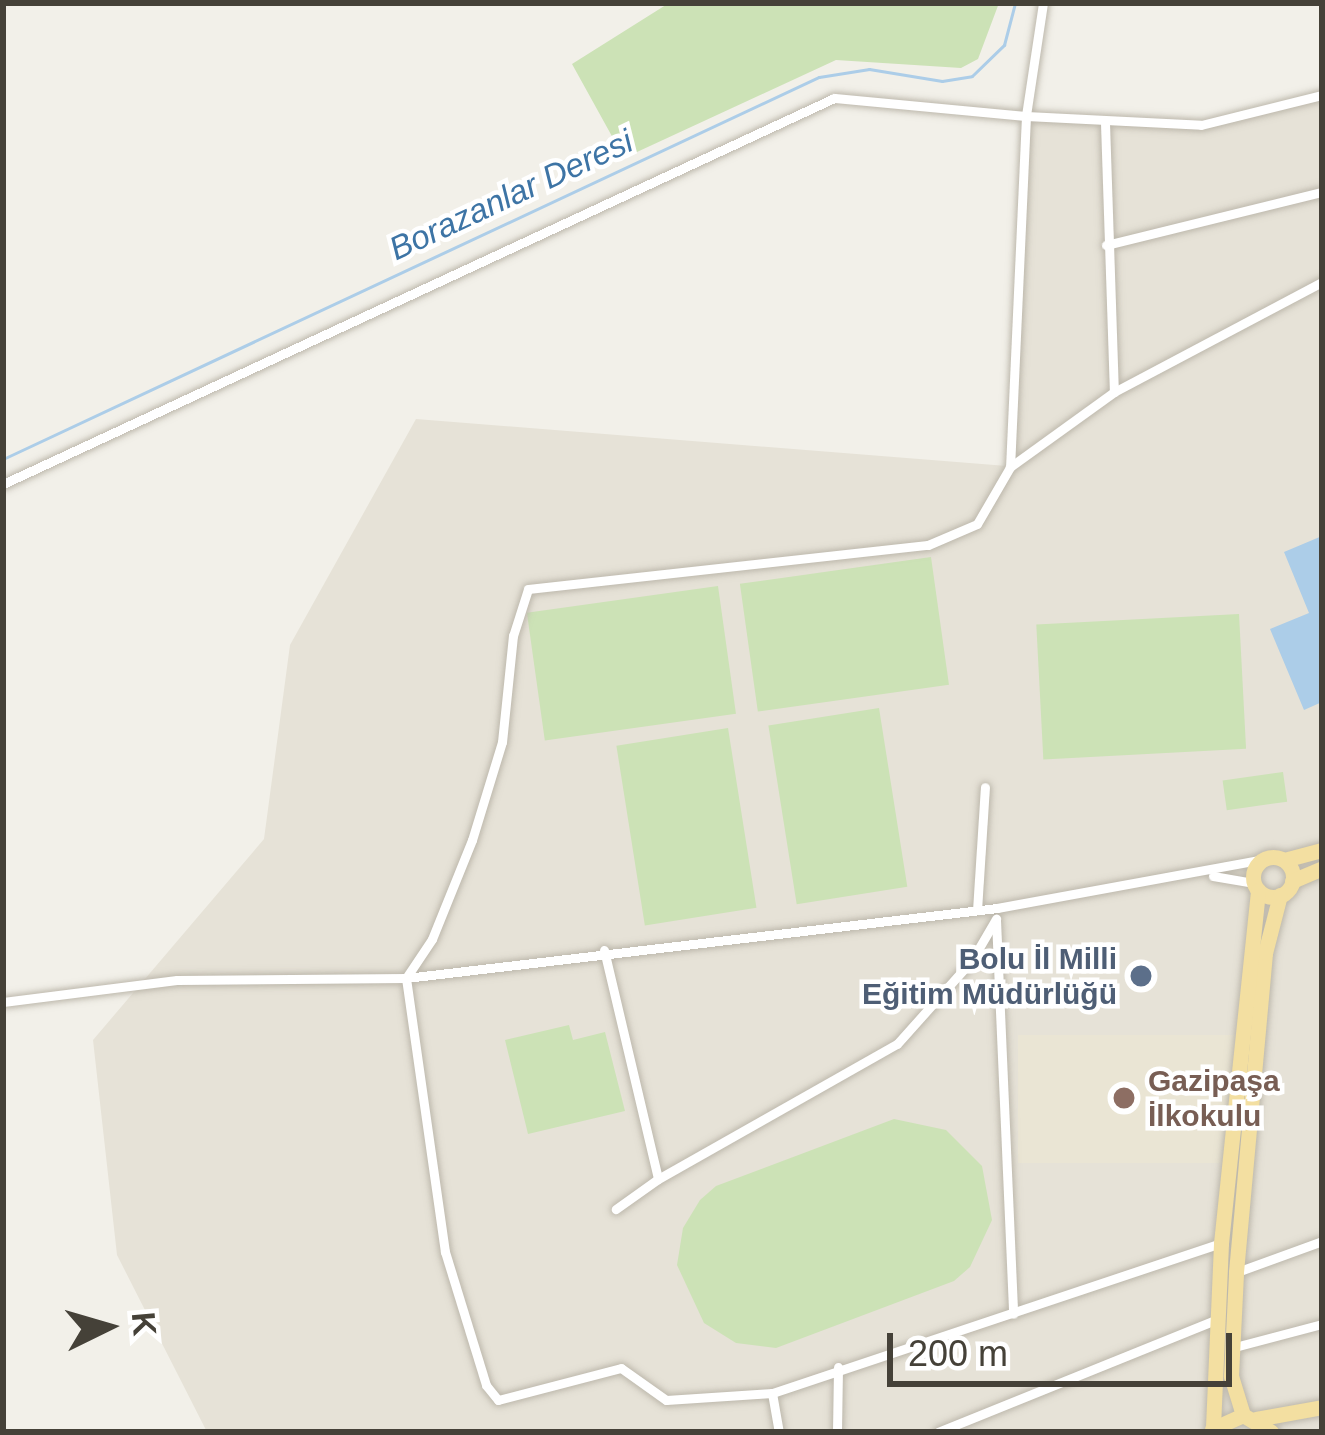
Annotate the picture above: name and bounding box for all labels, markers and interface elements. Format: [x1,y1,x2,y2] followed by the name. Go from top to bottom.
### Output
[383,121,639,269] water label: Borazanlar Deresi
[862,941,1117,1012] place label: Bolu İl Milli Eğitim Müdürlüğü
[1128,963,1154,989] marker: Bolu İl Milli Eğitim Müdürlüğü
[1148,1063,1280,1134] place label: Gazipaşa İlkokulu
[1111,1085,1137,1111] marker: Gazipaşa İlkokulu
[48,1267,168,1387] north arrow
[893,1309,1238,1383] scale bar
[125,1310,164,1337] text: K
[908,1333,1008,1374] text: 200 m

